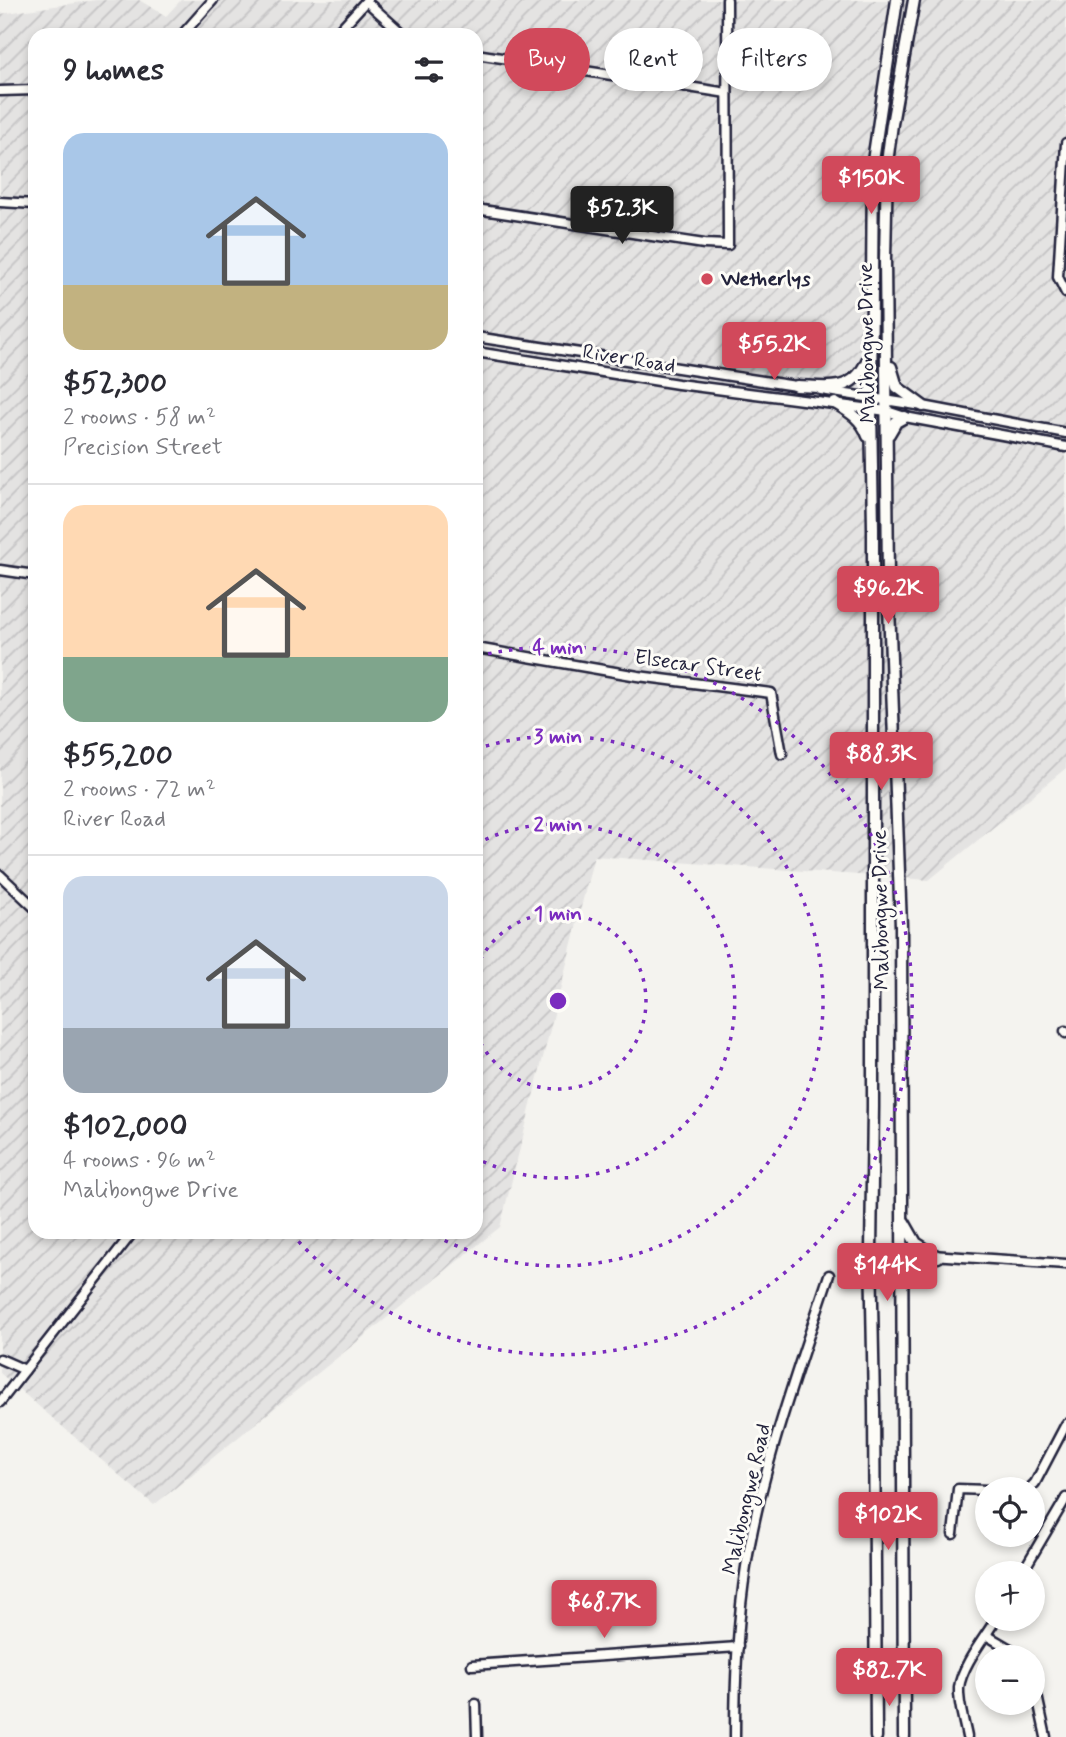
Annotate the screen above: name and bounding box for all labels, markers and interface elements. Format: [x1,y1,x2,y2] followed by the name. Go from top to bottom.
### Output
[504,28,590,91] chip: Buy
[604,28,703,91] chip: Rent
[717,28,832,91] chip: Filters
[63,51,164,90] text: 9 homes
[410,51,448,89] icon: filters
[822,156,920,216] pin: $150K
[838,164,904,194] text: $150K
[193,178,319,304] icon: home
[565,187,679,246] pin: $52.3K
[587,194,657,224] text: $52.3K
[852,263,883,423] street label: Malibongwe Drive
[720,265,811,293] place label: Wetherlys
[699,271,715,287] marker: Wetherlys
[717,322,831,382] pin: $55.2K
[738,330,810,360] text: $55.2K
[580,338,678,380] street label: River Road
[63,364,167,403] text: $52,300
[63,403,216,433] text: 2 rooms · 58 m²
[63,433,223,463] text: Precision Street
[193,550,319,676] icon: home
[831,566,945,626] pin: $96.2K
[853,574,923,604] text: $96.2K
[532,634,584,662] text: 4 min
[633,643,764,689] street label: Elsecar Street
[534,723,582,751] text: 3 min
[824,732,938,792] pin: $88.3K
[63,736,173,775] text: $55,200
[846,740,916,770] text: $88.3K
[63,775,216,805] text: 2 rooms · 72 m²
[63,805,166,835] text: River Road
[533,811,583,839] text: 2 min
[866,830,897,990] street label: Malibongwe Drive
[534,900,582,928] text: 1 min
[193,921,319,1047] icon: home
[546,989,570,1013] centre of rings
[63,1107,188,1146] text: $102,000
[63,1146,216,1176] text: 4 rooms · 96 m²
[63,1176,239,1206] text: Malibongwe Drive
[838,1244,936,1303] pin: $144K
[853,1251,921,1281] text: $144K
[716,1421,779,1577] street label: Malibongwe Road
[975,1477,1045,1715] map controls
[975,1477,1045,1547] button: locate
[839,1492,937,1552] pin: $102K
[855,1500,921,1530] text: $102K
[975,1561,1045,1631] button: +
[547,1580,661,1640] pin: $68.7K
[568,1588,640,1618] text: $68.7K
[975,1645,1045,1715] button: −
[832,1648,946,1708] pin: $82.7K
[852,1656,926,1686] text: $82.7K

